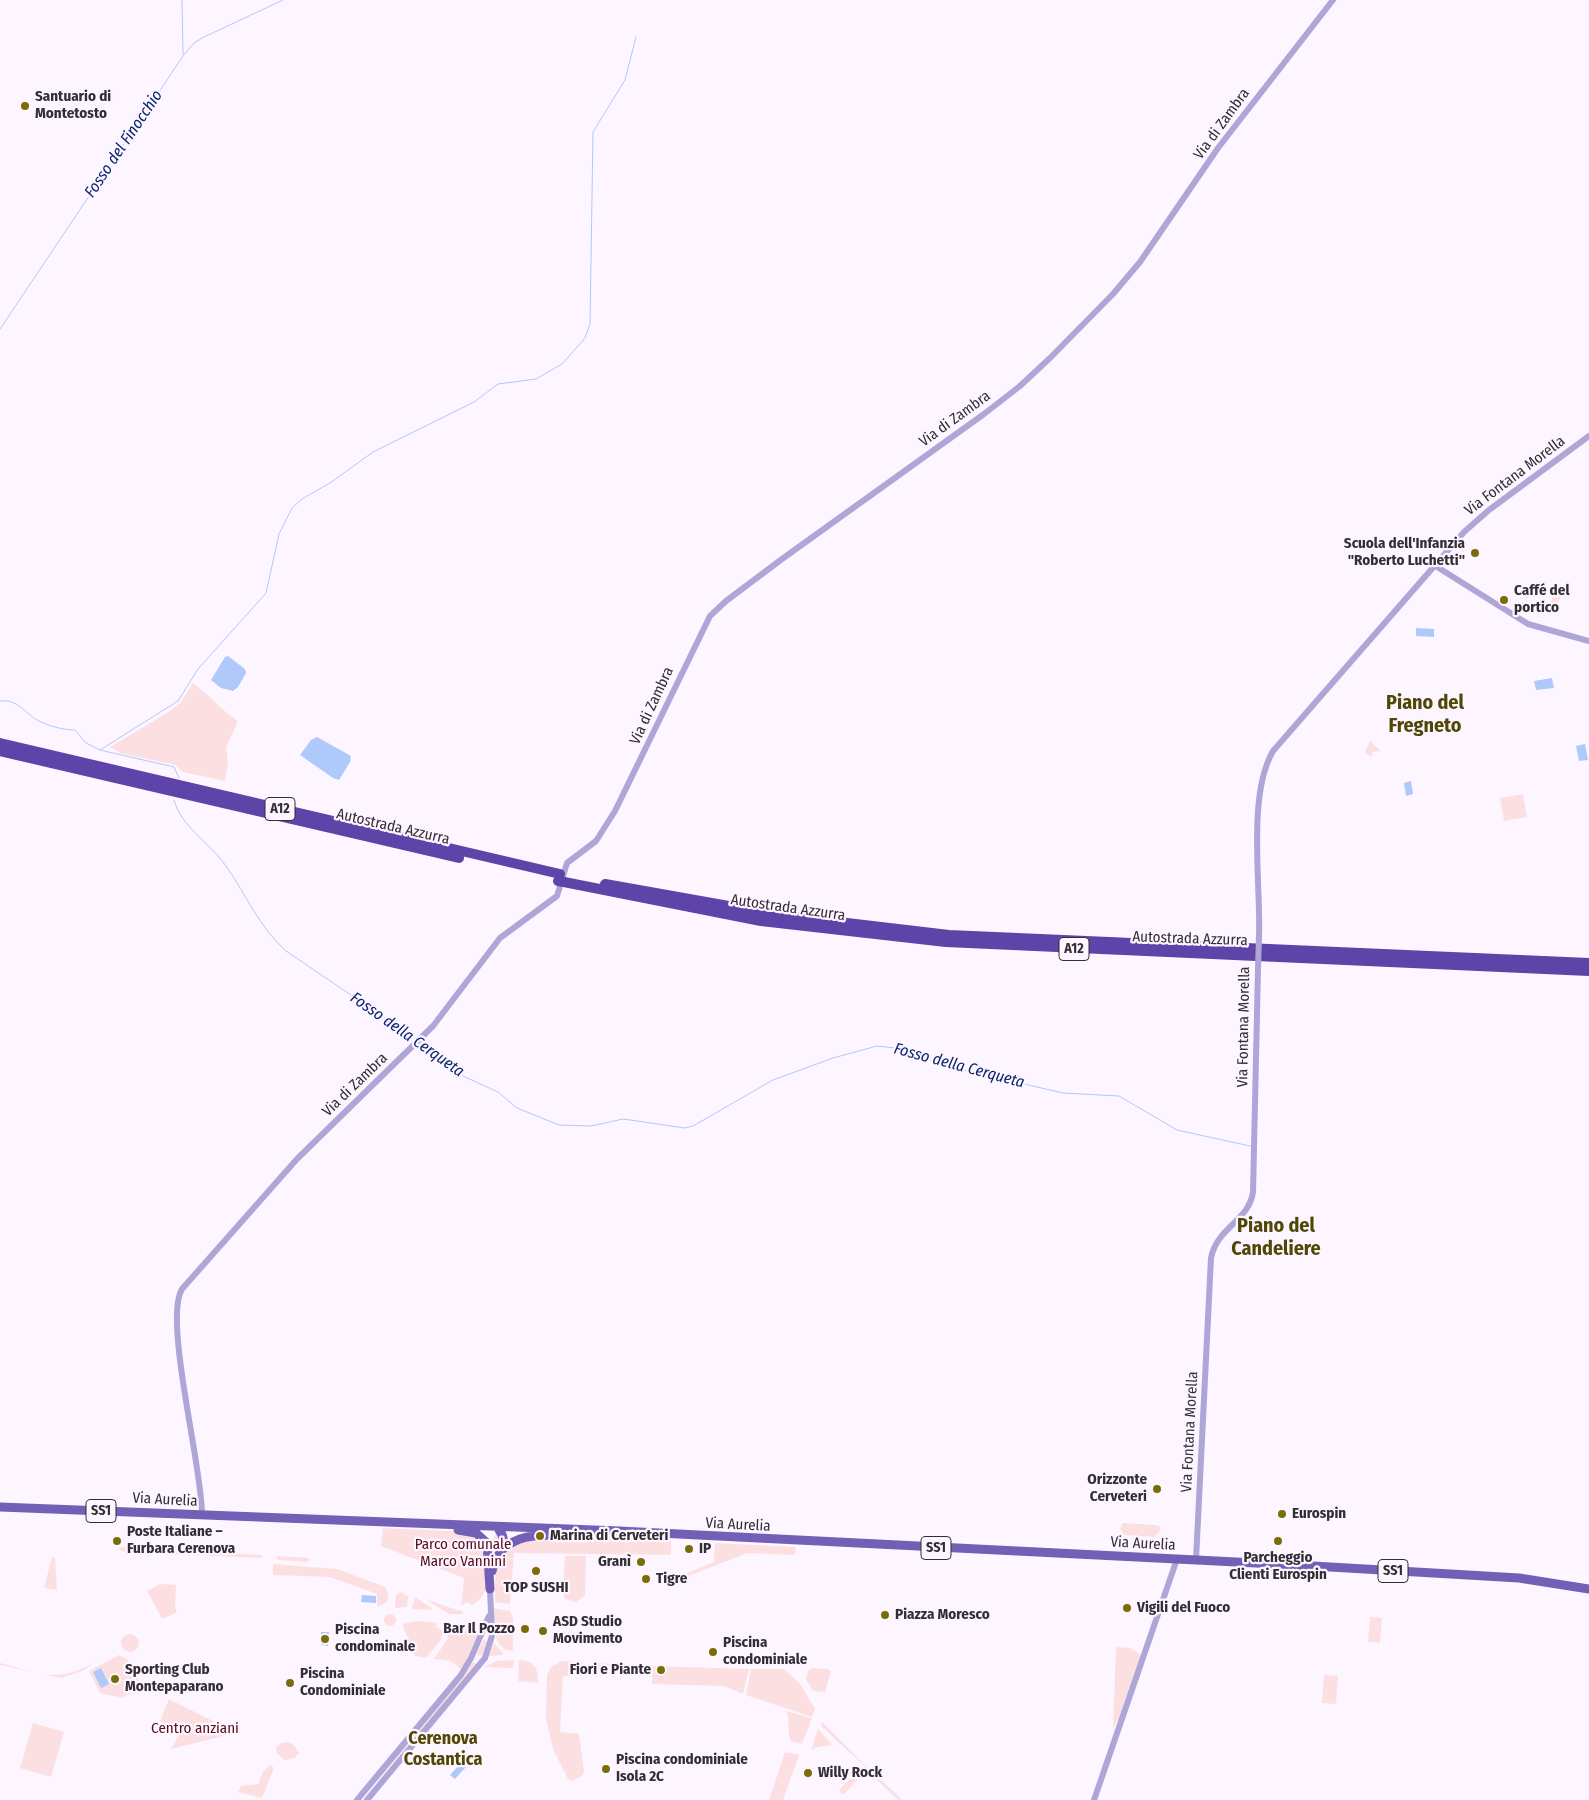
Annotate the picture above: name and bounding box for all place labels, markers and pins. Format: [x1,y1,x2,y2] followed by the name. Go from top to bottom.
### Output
[35,88,111,123] place label: Santuario di Montetosto
[19,100,31,112] marker: Santuario di Montetosto
[1344,535,1465,570] place label: Scuola dell'Infanzia "Roberto Luchetti"
[1469,547,1481,559] marker: Scuola dell'Infanzia "Roberto Luchetti"
[1514,582,1569,617] place label: Caffé del portico
[1498,594,1510,606] marker: Caffé del portico
[1087,1471,1147,1506] place label: Orizzonte Cerveteri
[1151,1483,1163,1495] marker: Orizzonte Cerveteri
[1292,1505,1346,1523] place label: Eurospin
[1276,1508,1288,1520] marker: Eurospin
[127,1523,235,1558] place label: Poste Italiane – Furbara Cerenova
[550,1527,668,1545] place label: Marina di Cerveteri
[534,1530,546,1542] marker: Marina di Cerveteri
[111,1535,123,1547] marker: Poste Italiane – Furbara Cerenova
[1272,1535,1284,1547] marker: Parcheggio Clienti Eurospin
[699,1540,711,1558] place label: IP
[683,1543,695,1555] marker: IP
[1229,1549,1327,1584] place label: Parcheggio Clienti Eurospin
[598,1553,631,1571] place label: Granì
[635,1556,647,1568] marker: Granì
[530,1565,542,1577] marker: TOP SUSHI
[656,1570,687,1588] place label: Tigre
[640,1573,652,1585] marker: Tigre
[504,1579,568,1597] place label: TOP SUSHI
[1137,1599,1230,1617] place label: Vigili del Fuoco
[1121,1602,1133,1614] marker: Vigili del Fuoco
[895,1606,990,1624] place label: Piazza Moresco
[879,1609,891,1621] marker: Piazza Moresco
[553,1613,623,1648] place label: ASD Studio Movimento
[443,1620,515,1638] place label: Bar Il Pozzo
[335,1621,415,1656] place label: Piscina condominale
[519,1623,531,1635] marker: Bar Il Pozzo
[537,1625,549,1637] marker: ASD Studio Movimento
[319,1633,331,1645] marker: Piscina condominale
[723,1634,807,1669] place label: Piscina condominiale
[707,1646,719,1658] marker: Piscina condominiale
[125,1661,224,1696] place label: Sporting Club Montepaparano
[570,1661,651,1679] place label: Fiori e Piante
[655,1664,667,1676] marker: Fiori e Piante
[300,1665,386,1700] place label: Piscina Condominiale
[109,1673,121,1685] marker: Sporting Club Montepaparano
[284,1677,296,1689] marker: Piscina Condominiale
[616,1751,748,1786] place label: Piscina condominiale Isola 2C
[600,1763,612,1775] marker: Piscina condominiale Isola 2C
[818,1764,882,1782] place label: Willy Rock
[802,1767,814,1779] marker: Willy Rock

